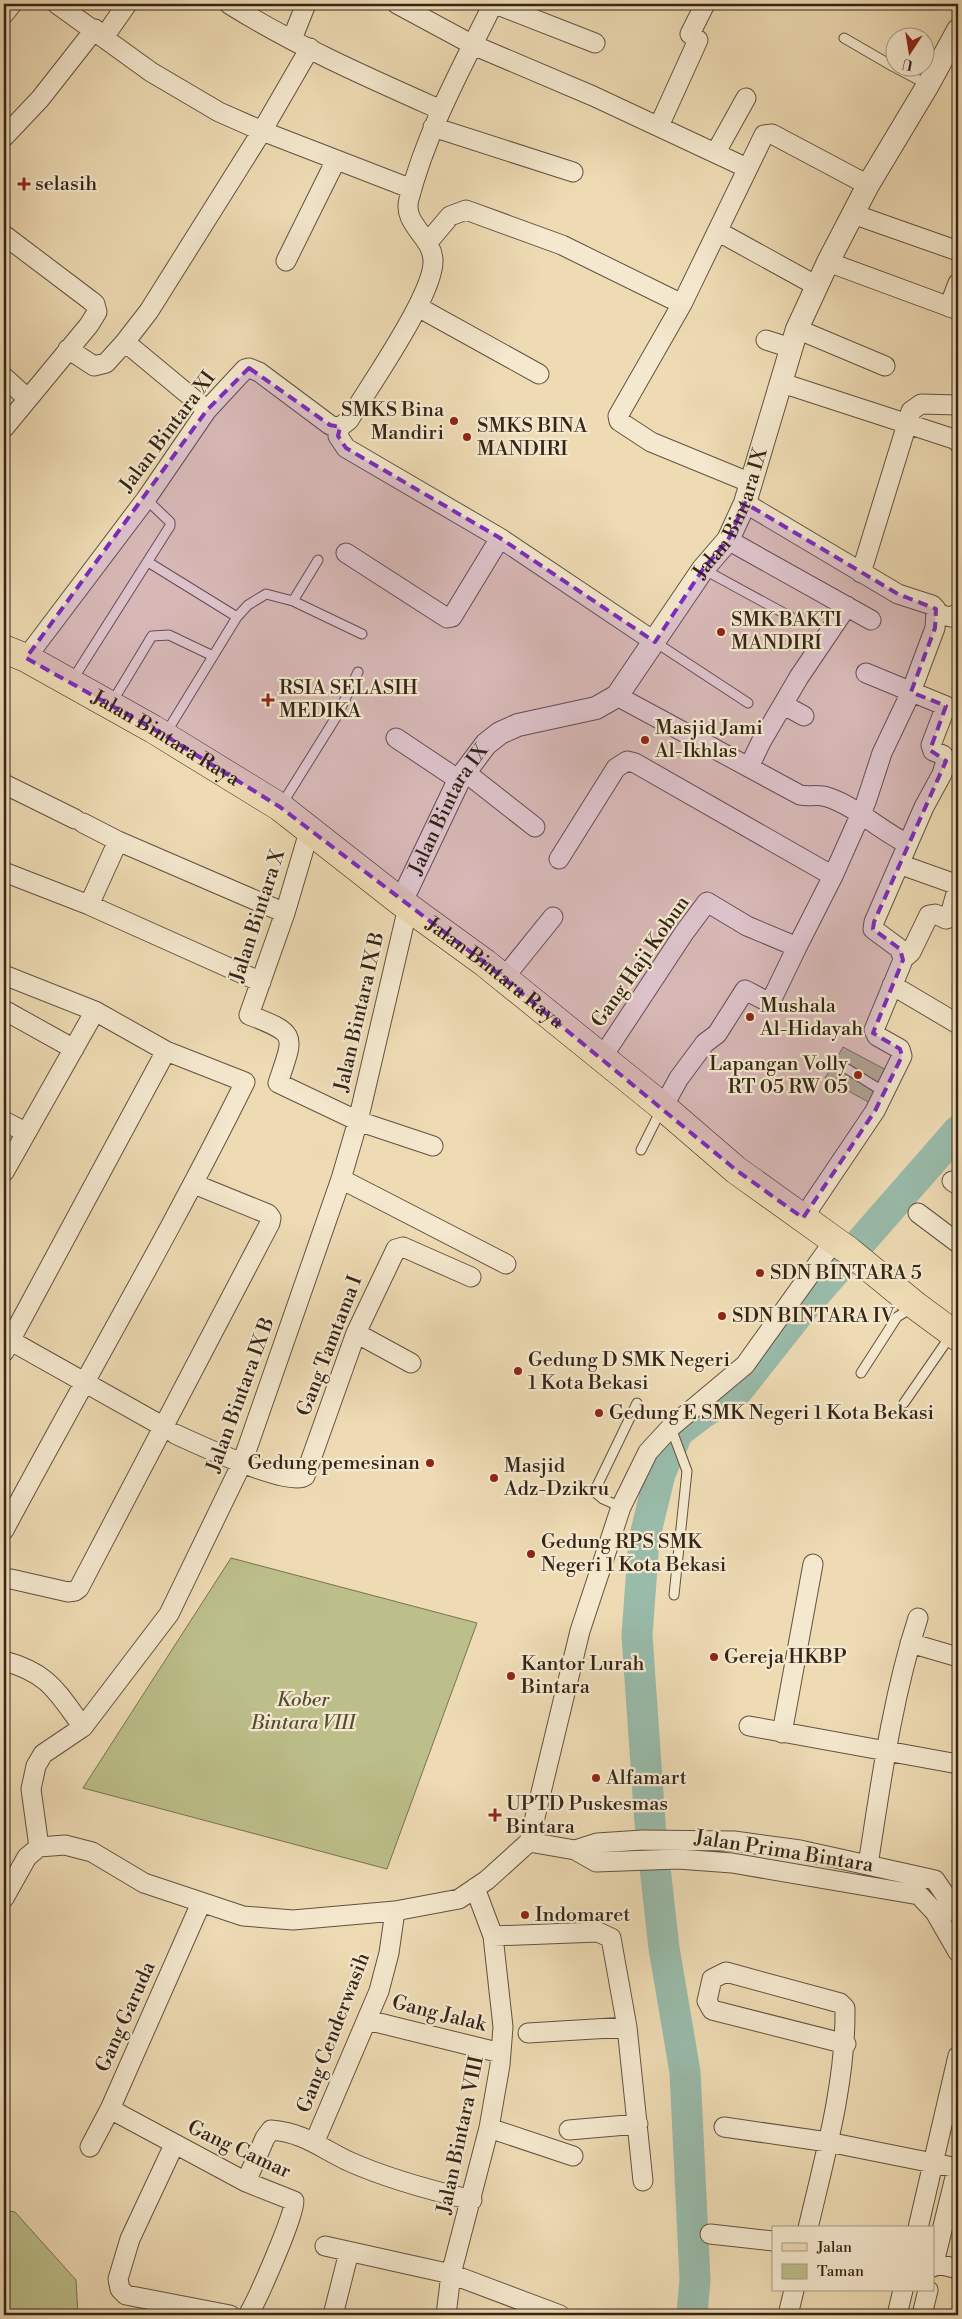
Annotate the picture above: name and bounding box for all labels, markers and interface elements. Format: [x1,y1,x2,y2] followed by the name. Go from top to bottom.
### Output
[884,28,934,78] north arrow
[900,54,915,74] text: U
[35,172,97,197] place label: selasih
[17,177,31,191] marker: selasih
[114,366,222,498] street label: Jalan Bintara XI
[341,398,445,446] place label: SMKS Bina Mandiri
[477,414,589,462] place label: SMKS BINA MANDIRI
[448,415,460,427] marker: SMKS Bina Mandiri
[461,431,473,443] marker: SMKS BINA MANDIRI
[687,445,773,585] street label: Jalan Bintara IX
[731,608,843,656] place label: SMK BAKTI MANDIRI
[715,626,727,638] marker: SMK BAKTI MANDIRI
[279,676,418,724] place label: RSIA SELASIH MEDIKA
[87,684,245,792] street label: Jalan Bintara Raya
[261,693,275,707] marker: RSIA SELASIH MEDIKA
[654,716,763,764] place label: Masjid Jami Al-Ikhlas
[639,734,651,746] marker: Masjid Jami Al-Ikhlas
[403,739,494,880] street label: Jalan Bintara IX
[225,846,291,986] street label: Jalan Bintara X
[586,891,696,1033] street label: Gang Haji Kobun
[420,911,570,1035] street label: Jalan Bintara Raya
[329,930,390,1095] street label: Jalan Bintara IX B
[759,994,863,1042] place label: Mushala Al-Hidayah
[744,1011,756,1023] marker: Mushala Al-Hidayah
[709,1052,848,1100] place label: Lapangan Volly RT 05 RW 05
[852,1069,864,1081] marker: Lapangan Volly RT 05 RW 05
[770,1261,922,1286] place label: SDN BINTARA 5
[754,1267,766,1279] marker: SDN BINTARA 5
[292,1272,368,1420] street label: Gang Tamtama I
[732,1304,895,1329] place label: SDN BINTARA IV
[716,1310,728,1322] marker: SDN BINTARA IV
[201,1314,281,1477] street label: Jalan Bintara IX B
[528,1348,731,1396] place label: Gedung D SMK Negeri 1 Kota Bekasi
[512,1365,524,1377] marker: Gedung D SMK Negeri 1 Kota Bekasi
[609,1401,935,1426] place label: Gedung E SMK Negeri 1 Kota Bekasi
[593,1407,605,1419] marker: Gedung E SMK Negeri 1 Kota Bekasi
[247,1451,420,1476] place label: Gedung pemesinan
[503,1454,610,1502] place label: Masjid Adz-Dzikru
[424,1457,436,1469] marker: Gedung pemesinan
[488,1472,500,1484] marker: Masjid Adz-Dzikru
[541,1530,727,1578] place label: Gedung RPS SMK Negeri 1 Kota Bekasi
[525,1548,537,1560] marker: Gedung RPS SMK Negeri 1 Kota Bekasi
[724,1645,847,1670] place label: Gereja HKBP
[708,1651,720,1663] marker: Gereja HKBP
[520,1652,645,1700] place label: Kantor Lurah Bintara
[505,1670,517,1682] marker: Kantor Lurah Bintara
[250,1688,357,1736] park label: Kober Bintara VIII
[605,1766,687,1791] place label: Alfamart
[590,1772,602,1784] marker: Alfamart
[505,1792,668,1840] place label: UPTD Puskesmas Bintara
[488,1808,502,1822] marker: UPTD Puskesmas Bintara
[692,1825,876,1879] street label: Jalan Prima Bintara
[535,1903,630,1928] place label: Indomaret
[519,1909,531,1921] marker: Indomaret
[292,1949,376,2116] street label: Gang Cenderwasih
[91,1957,162,2076] street label: Gang Garuda
[389,1990,490,2038] street label: Gang Jalak
[432,2053,490,2217] street label: Jalan Bintara VIII
[183,2115,295,2185] street label: Gang Camar
[772,2226,934,2292] legend
[816,2238,852,2257] text: Jalan
[817,2262,864,2281] text: Taman

